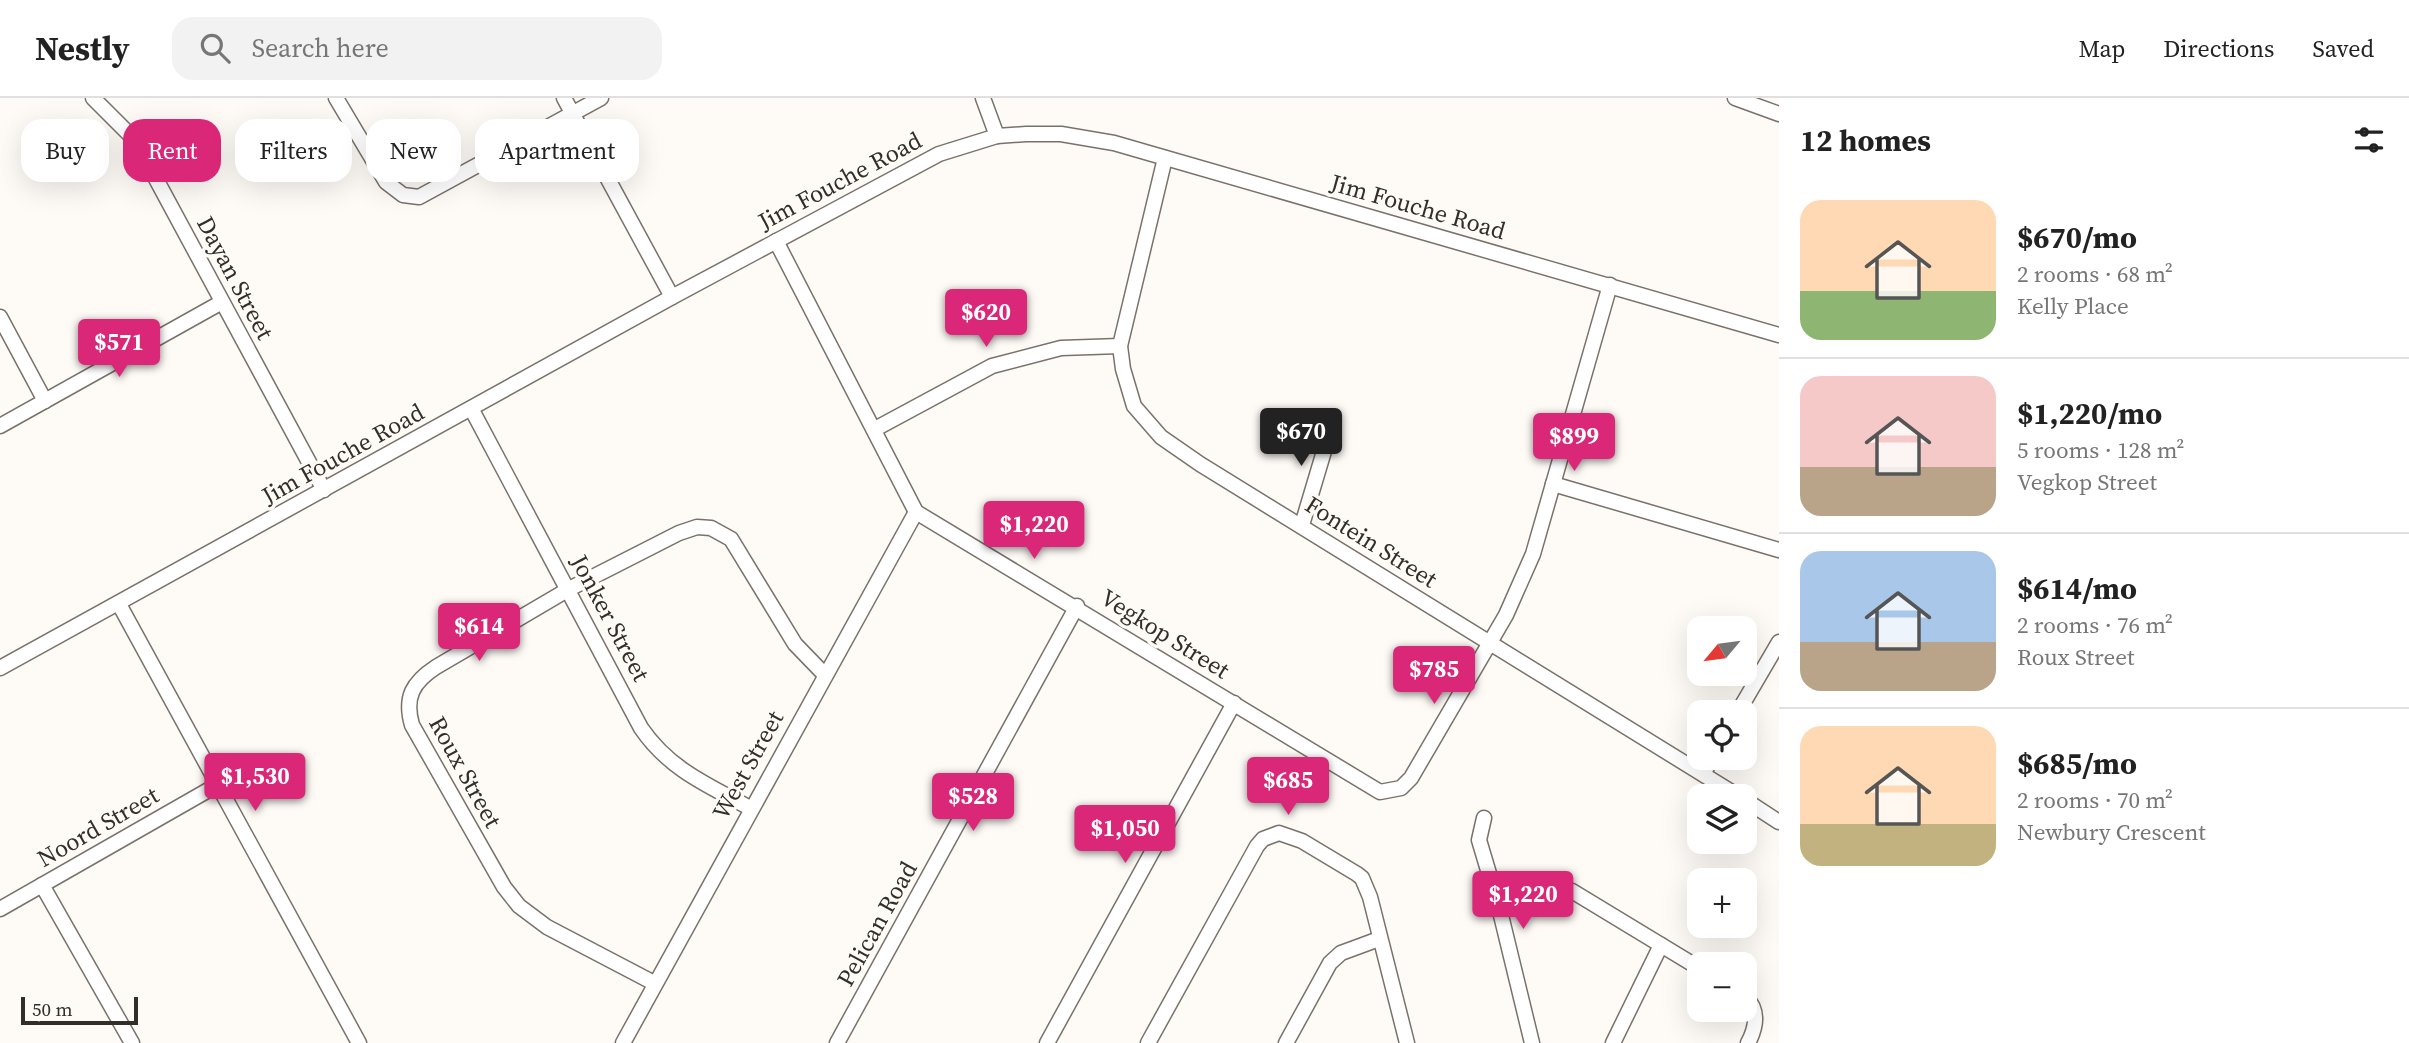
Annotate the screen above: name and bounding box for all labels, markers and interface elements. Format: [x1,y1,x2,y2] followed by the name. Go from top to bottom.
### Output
[172,17,662,80] search box
[35,26,130,71] text: Nestly
[196,29,234,67] icon: search
[252,30,389,66] text: Search here
[2078,32,2125,65] text: Map
[2163,32,2274,65] text: Directions
[2312,32,2374,65] text: Saved
[21,119,109,182] chip: Buy
[123,119,221,182] chip: Rent
[235,119,352,182] chip: Filters
[366,119,461,182] chip: New
[475,119,639,182] chip: Apartment
[1800,120,1931,161] text: 12 homes
[2350,121,2388,159] icon: filters
[751,123,928,238] street label: Jim Fouche Road
[1326,165,1510,247] street label: Jim Fouche Road
[189,210,282,345] street label: Dayan Street
[2017,217,2137,258] text: $670/mo
[1856,228,1940,312] icon: home
[2017,258,2173,290] text: 2 rooms · 68 m²
[945,289,1027,349] pin: $620
[2017,290,2129,322] text: Kelly Place
[961,296,1011,328] text: $620
[78,320,160,379] pin: $571
[94,326,144,358] text: $571
[2017,393,2162,434] text: $1,220/mo
[255,395,430,512] street label: Jim Fouche Road
[1856,404,1940,488] icon: home
[1260,408,1342,468] pin: $670
[1533,414,1615,473] pin: $899
[1276,415,1326,447] text: $670
[1549,420,1599,452] text: $899
[2017,434,2184,466] text: 5 rooms · 128 m²
[2017,466,2157,498] text: Vegkop Street
[1299,488,1444,595] street label: Fontein Street
[977,502,1091,561] pin: $1,220
[999,508,1069,540] text: $1,220
[563,548,658,687] street label: Jonker Street
[2017,568,2137,609] text: $614/mo
[1856,579,1940,663] icon: home
[1095,581,1236,686] street label: Vegkop Street
[438,603,520,663] pin: $614
[2017,609,2173,641] text: 2 rooms · 76 m²
[454,610,504,642] text: $614
[1687,616,1757,686] north arrow
[1687,616,1757,1022] map controls
[2017,641,2134,673] text: Roux Street
[1393,646,1475,706] pin: $785
[1409,653,1459,685] text: $785
[1687,700,1757,770] button: locate
[704,704,791,825] street label: West Street
[421,710,510,834] street label: Roux Street
[2017,743,2137,784] text: $685/mo
[198,754,312,813] pin: $1,530
[1856,754,1940,838] icon: home
[1247,758,1329,817] pin: $685
[220,760,290,792] text: $1,530
[1263,764,1313,796] text: $685
[932,774,1014,833] pin: $528
[31,778,165,875] street label: Noord Street
[948,780,998,812] text: $528
[1687,784,1757,854] button: layers
[2017,784,2173,816] text: 2 rooms · 70 m²
[1068,806,1182,865] pin: $1,050
[1090,812,1160,844] text: $1,050
[2017,816,2206,848] text: Newbury Crescent
[829,855,925,992] street label: Pelican Road
[1687,868,1757,938] button: +
[1466,872,1580,931] pin: $1,220
[1488,878,1558,910] text: $1,220
[1687,952,1757,1022] button: −
[21,994,138,1026] scale bar
[32,996,73,1022] text: 50 m

